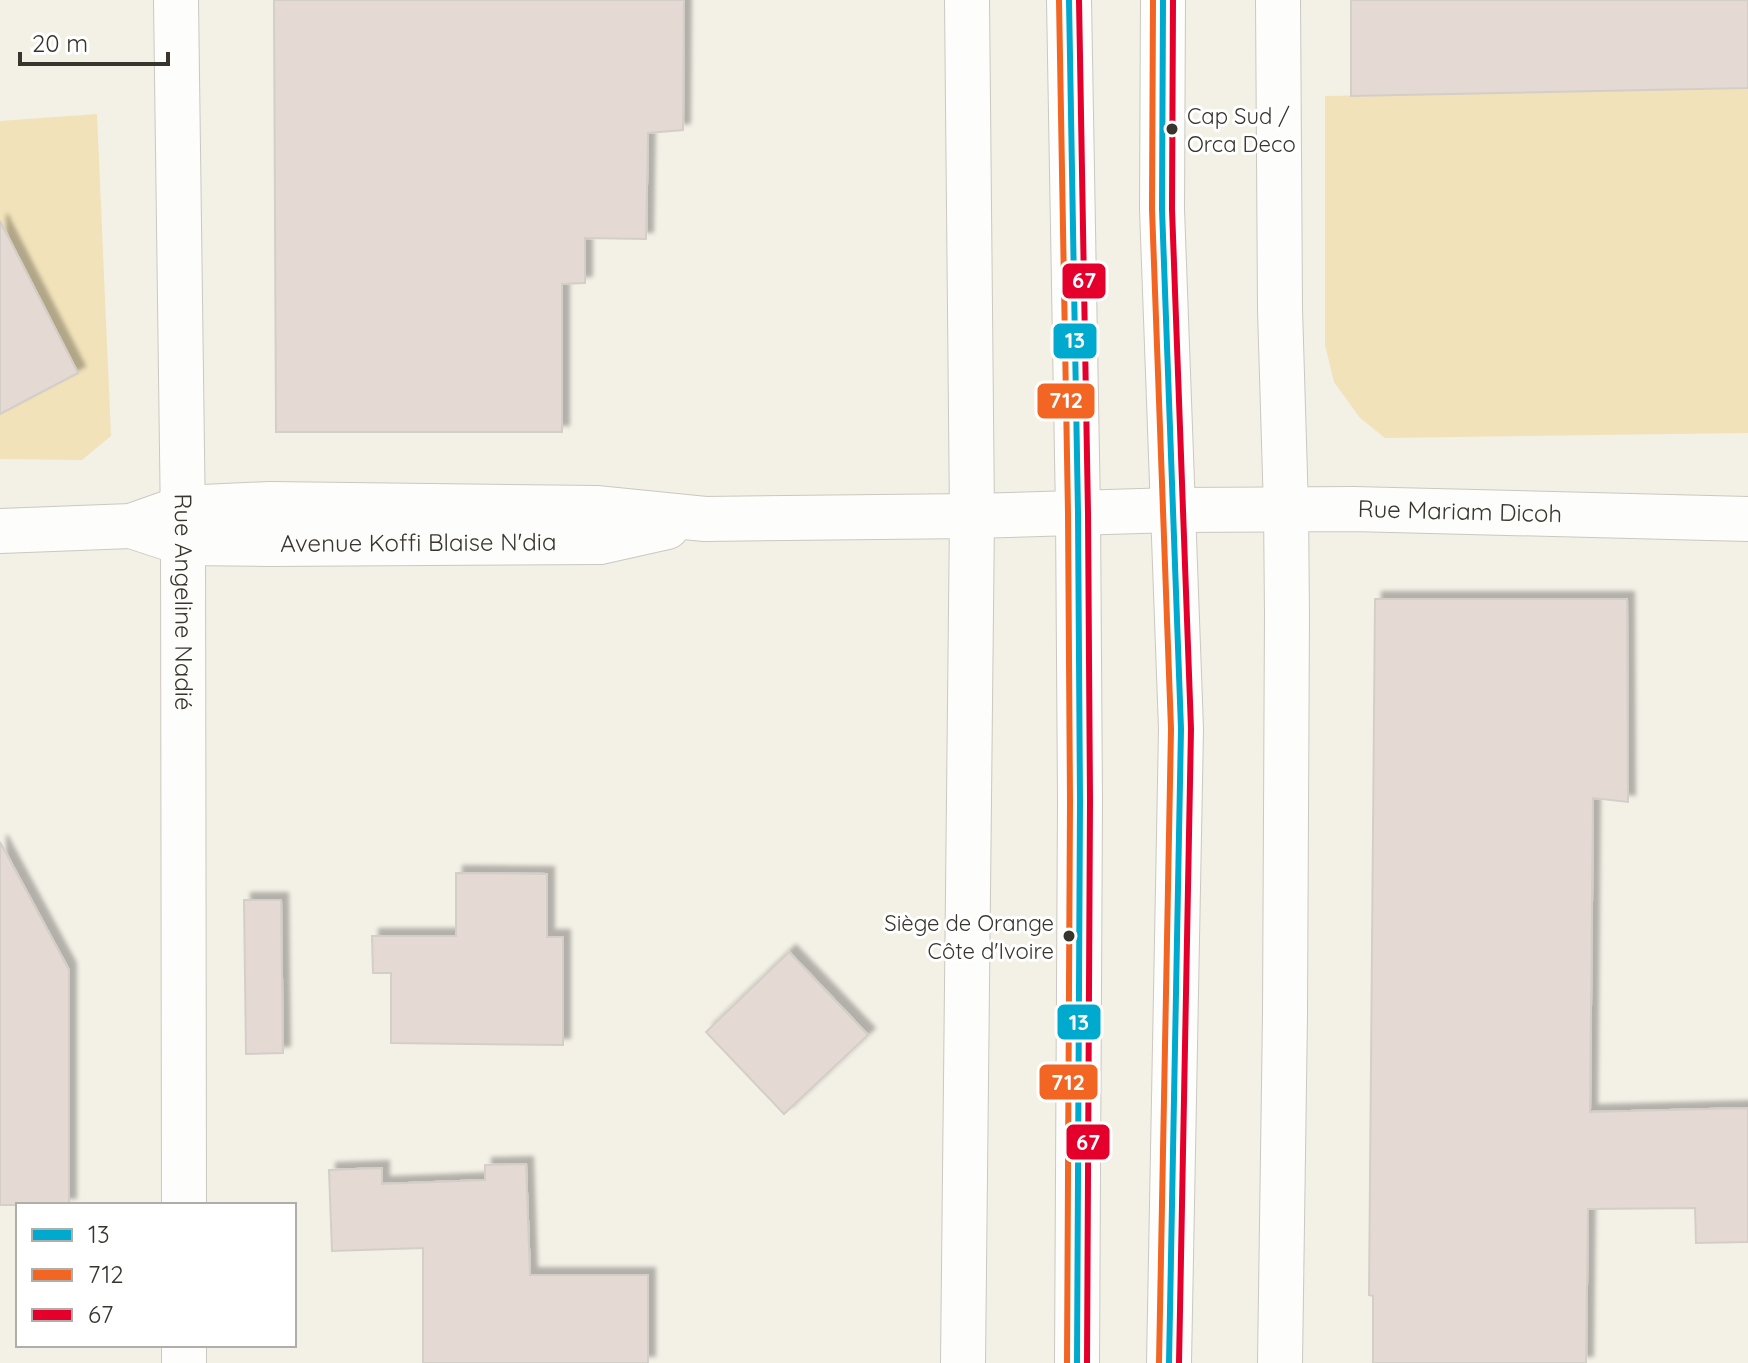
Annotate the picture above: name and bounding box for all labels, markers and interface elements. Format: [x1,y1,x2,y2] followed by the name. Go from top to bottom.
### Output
[20,16,168,66] scale bar
[32,28,88,58] text: 20 m
[1187,102,1296,158] place label: Cap Sud / Orca Deco
[1164,121,1180,137] marker: Cap Sud / Orca Deco
[1061,262,1107,300] line badge: 67
[1072,266,1096,294] text: 67
[1052,322,1098,360] line badge: 13
[1065,326,1085,354] text: 13
[1036,382,1096,420] line badge: 712
[1049,386,1083,414] text: 712
[169,493,199,710] street label: Rue Angeline Nadié
[1357,493,1563,528] street label: Rue Mariam Dicoh
[280,526,557,558] street label: Avenue Koffi Blaise N'dia
[884,909,1054,965] place label: Siège de Orange Côte d'Ivoire
[1061,928,1077,944] marker: Siège de Orange Côte d'Ivoire
[1056,1003,1102,1041] line badge: 13
[1069,1008,1089,1036] text: 13
[1038,1063,1099,1101] line badge: 712
[1051,1068,1085,1096] text: 712
[1065,1123,1111,1161] line badge: 67
[1076,1128,1100,1156] text: 67
[16,1203,296,1347] legend
[88,1219,109,1249] text: 13
[88,1259,124,1289] text: 712
[88,1299,113,1329] text: 67

